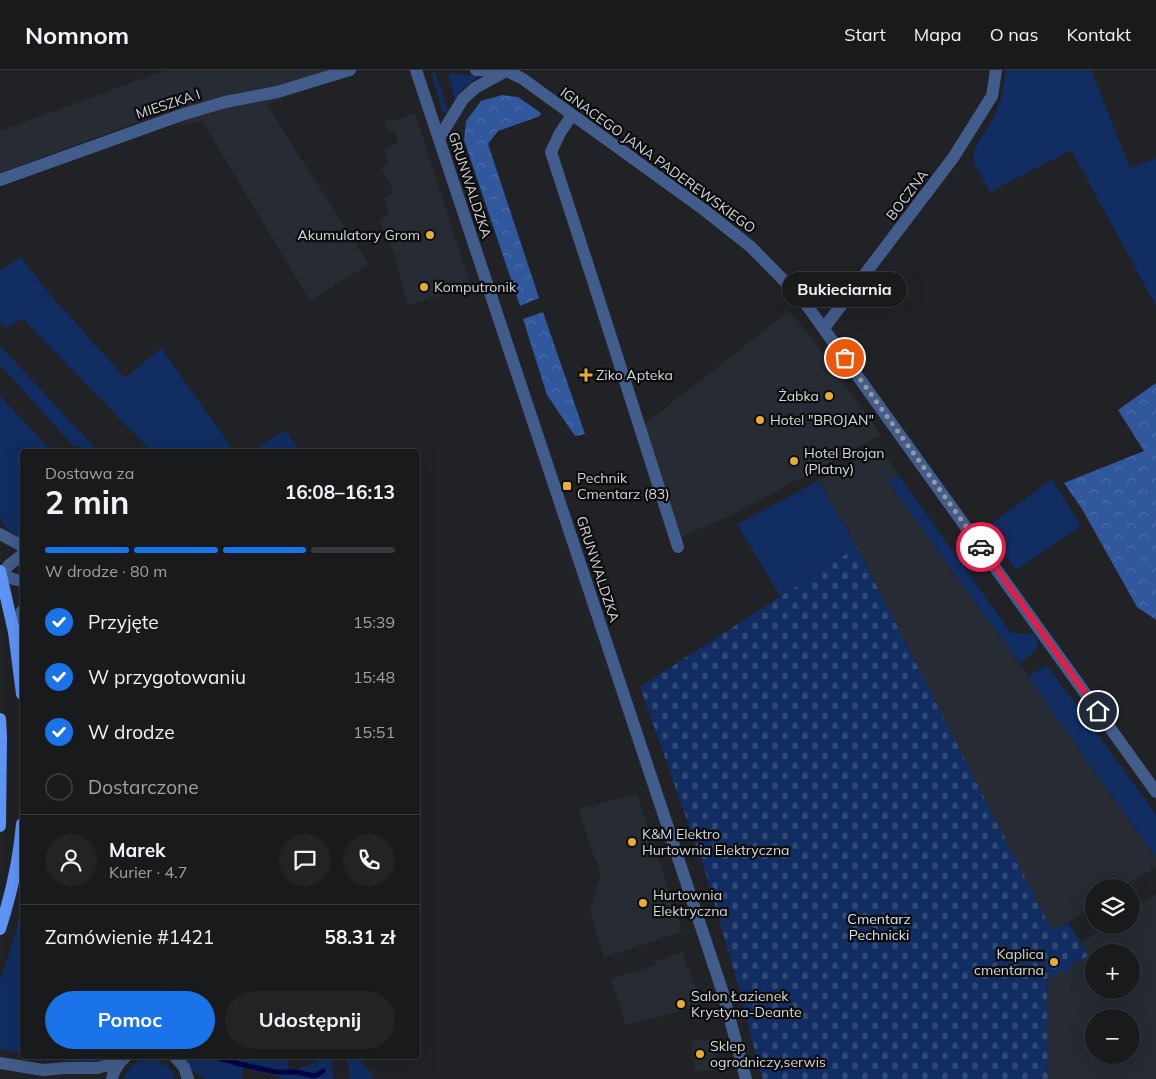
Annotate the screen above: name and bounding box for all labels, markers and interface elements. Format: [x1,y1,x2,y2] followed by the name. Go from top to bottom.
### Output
[25,20,129,50] text: Nomnom
[844,23,886,46] text: Start
[914,23,962,46] text: Mapa
[990,23,1039,46] text: O nas
[1067,23,1131,46] text: Kontakt
[557,83,759,237] street label: IGNACEGO JANA PADEREWSKIEGO
[133,85,203,123] street label: MIESZKA I
[444,130,496,241] street label: GRUNWALDZKA
[882,165,932,224] street label: BOCZNA
[297,226,420,244] place label: Akumulatory Grom
[424,229,436,241] marker: Akumulatory Grom
[782,273,908,308] callout: Bukieciarnia
[434,278,517,296] place label: Komputronik
[797,279,892,299] text: Bukieciarnia
[418,281,430,293] marker: Komputronik
[824,337,866,379] pin
[831,344,859,372] icon: bag
[596,366,673,384] place label: Ziko Apteka
[580,369,592,381] marker: Ziko Apteka
[778,387,819,405] place label: Żabka
[823,390,835,402] marker: Żabka
[770,411,874,429] place label: Hotel "BROJAN"
[754,414,766,426] marker: Hotel "BROJAN"
[804,444,885,478] place label: Hotel Brojan (Platny)
[788,455,800,467] marker: Hotel Brojan (Platny)
[45,463,134,483] text: Dostawa za
[577,469,670,503] place label: Pechnik Cmentarz (83)
[285,480,395,504] text: 16:08–16:13
[561,480,573,492] marker: Pechnik Cmentarz (83)
[45,482,129,522] text: 2 min
[572,514,624,625] street label: GRUNWALDZKA
[956,522,1006,572] courier
[967,533,995,561] icon: car
[45,561,167,581] text: W drodze · 80 m
[45,608,73,636] icon: check
[88,610,159,634] text: Przyjęte
[353,612,395,632] text: 15:39
[45,663,73,691] icon: check
[88,665,246,689] text: W przygotowaniu
[353,667,395,687] text: 15:48
[1077,690,1119,732] pin
[1084,697,1112,725] icon: home
[45,718,73,746] icon: check
[88,720,175,744] text: W drodze
[353,722,395,742] text: 15:51
[88,775,199,799] text: Dostarczone
[642,825,789,859] place label: K&M Elektro Hurtownia Elektryczna
[45,834,97,886] button: person
[279,834,331,886] button: chat
[343,834,395,886] button: phone
[626,836,638,848] marker: K&M Elektro Hurtownia Elektryczna
[109,838,166,862] text: Marek
[109,862,187,882] text: Kurier · 4.7
[1085,879,1140,1064] map controls
[1085,879,1140,934] button: layers
[653,886,728,920] place label: Hurtownia Elektryczna
[637,897,649,909] marker: Hurtownia Elektryczna
[847,910,911,944] park label: Cmentarz Pechnicki
[45,925,214,949] text: Zamówienie #1421
[325,925,395,949] text: 58.31 zł
[1085,944,1140,999] button: +
[974,945,1044,979] place label: Kaplica cmentarna
[1048,956,1060,968] marker: Kaplica cmentarna
[691,987,802,1021] place label: Salon Łazienek Krystyna-Deante
[45,991,215,1049] button: Pomoc
[225,991,395,1049] button: Udostępnij
[675,998,687,1010] marker: Salon Łazienek Krystyna-Deante
[1085,1009,1140,1064] button: −
[710,1037,826,1071] place label: Sklep ogrodniczy,serwis
[694,1048,706,1060] marker: Sklep ogrodniczy,serwis

